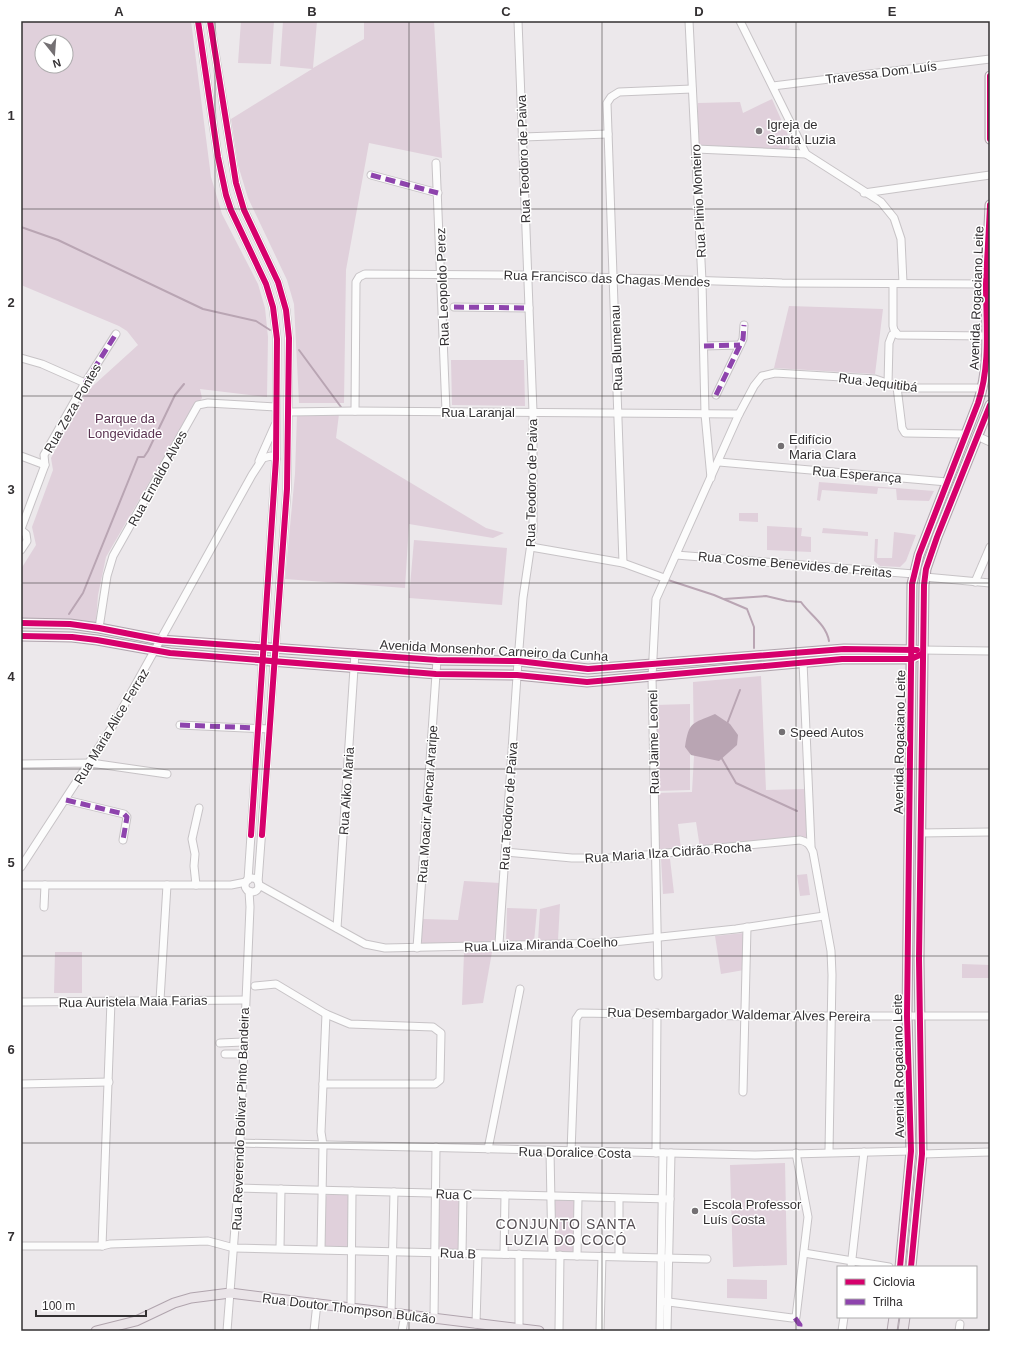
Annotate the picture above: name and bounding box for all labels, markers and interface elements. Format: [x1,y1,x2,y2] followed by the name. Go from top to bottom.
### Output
[114,4,124,19] text: A
[307,4,317,19] text: B
[501,4,511,19] text: C
[694,4,704,19] text: D
[888,4,897,19] text: E
[34,34,74,74] north arrow
[51,57,62,70] text: N
[824,58,938,87] street label: Travessa Dom Luís
[514,94,533,223] street label: Rua Teodoro de Paiva
[7,108,15,123] text: 1
[767,117,836,147] place label: Igreja de Santa Luzia
[754,126,764,136] marker: Igreja de Santa Luzia
[688,144,709,258] street label: Rua Plinio Monteiro
[966,226,987,370] street label: Avenida Rogaciano Leite
[433,227,452,346] street label: Rua Leopoldo Perez
[503,267,711,290] street label: Rua Francisco das Chagas Mendes
[7,295,15,310] text: 2
[608,305,625,391] street label: Rua Blumenau
[41,361,104,455] street label: Rua Zeza Pontes
[838,370,919,395] street label: Rua Jequitibá
[441,405,515,420] street label: Rua Laranjal
[88,411,162,441] park label: Parque da Longevidade
[523,418,540,547] street label: Rua Teodoro de Paiva
[125,427,190,529] street label: Rua Ernaldo Alves
[789,432,857,462] place label: Edifício Maria Clara
[776,441,786,451] marker: Edifício Maria Clara
[812,463,903,486] street label: Rua Esperança
[7,482,15,497] text: 3
[697,549,893,580] street label: Rua Cosme Benevides de Freitas
[379,637,609,664] street label: Avenida Monsenhor Carneiro da Cunha
[71,666,152,787] street label: Rua Maria Alice Ferraz
[7,669,15,684] text: 4
[891,670,908,814] street label: Avenida Rogaciano Leite
[645,689,662,795] street label: Rua Jaime Leonel
[414,725,440,883] street label: Rua Moacir Alencar Araripe
[790,725,864,740] place label: Speed Autos
[777,727,787,737] marker: Speed Autos
[497,741,521,871] street label: Rua Teodoro de Paiva
[336,746,357,836] street label: Rua Aiko Maria
[584,839,753,866] street label: Rua Maria Ilza Cidrão Rocha
[7,855,15,870] text: 5
[464,934,618,955] street label: Rua Luiza Miranda Coelho
[58,993,208,1010] street label: Rua Auristela Maia Farias
[890,994,907,1138] street label: Avenida Rogaciano Leite
[607,1005,871,1024] street label: Rua Desembargador Waldemar Alves Pereira
[229,1006,252,1231] street label: Rua Reverendo Bolivar Pinto Bandeira
[7,1042,15,1057] text: 6
[519,1144,632,1161] street label: Rua Doralice Costa
[435,1186,473,1203] street label: Rua C
[703,1197,802,1227] place label: Escola Professor Luís Costa
[690,1206,700,1216] marker: Escola Professor Luís Costa
[495,1216,637,1248] district label: CONJUNTO SANTA LUZIA DO COCÓ
[7,1229,15,1244] text: 7
[440,1245,476,1262] street label: Rua B
[837,1266,977,1318] legend
[873,1275,915,1289] text: Ciclovia
[261,1290,437,1327] street label: Rua Doutor Thompson Bulcão
[36,1292,146,1318] scale bar
[873,1295,903,1309] text: Trilha
[42,1299,75,1313] text: 100 m

